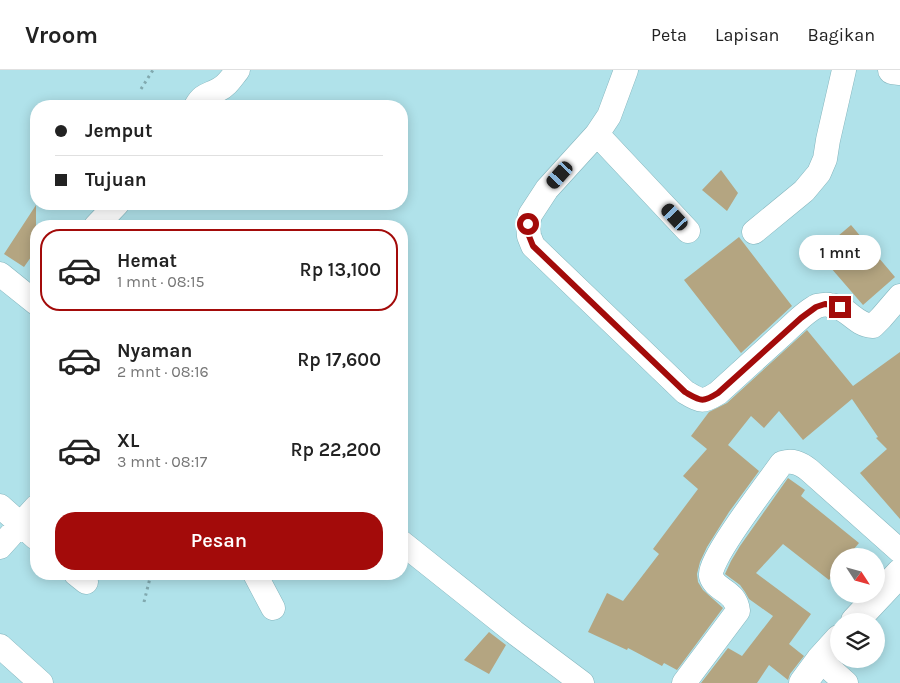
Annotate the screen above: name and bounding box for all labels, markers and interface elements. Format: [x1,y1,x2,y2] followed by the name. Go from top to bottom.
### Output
[25,21,98,49] text: Vroom
[651,24,687,46] text: Peta
[715,24,779,46] text: Lapisan
[807,24,875,46] text: Bagikan
[85,120,153,142] text: Jemput
[544,159,575,191] car
[85,169,147,191] text: Tujuan
[659,201,690,233] car
[517,213,539,235] route start
[799,234,881,270] callout: 1 mnt
[820,243,860,262] text: 1 mnt
[57,248,102,293] icon: car
[117,250,177,272] text: Hemat
[300,259,381,281] text: Rp 13,100
[117,272,205,291] text: 1 mnt · 08:15
[829,296,851,318] route end
[57,338,102,383] icon: car
[117,340,192,362] text: Nyaman
[297,349,381,371] text: Rp 17,600
[117,362,209,381] text: 2 mnt · 08:16
[57,428,102,473] icon: car
[117,430,139,452] text: XL
[290,439,381,461] text: Rp 22,200
[117,452,207,471] text: 3 mnt · 08:17
[55,512,383,570] button: Pesan
[830,548,885,602] north arrow
[830,548,885,668] map controls
[830,613,885,668] button: layers

